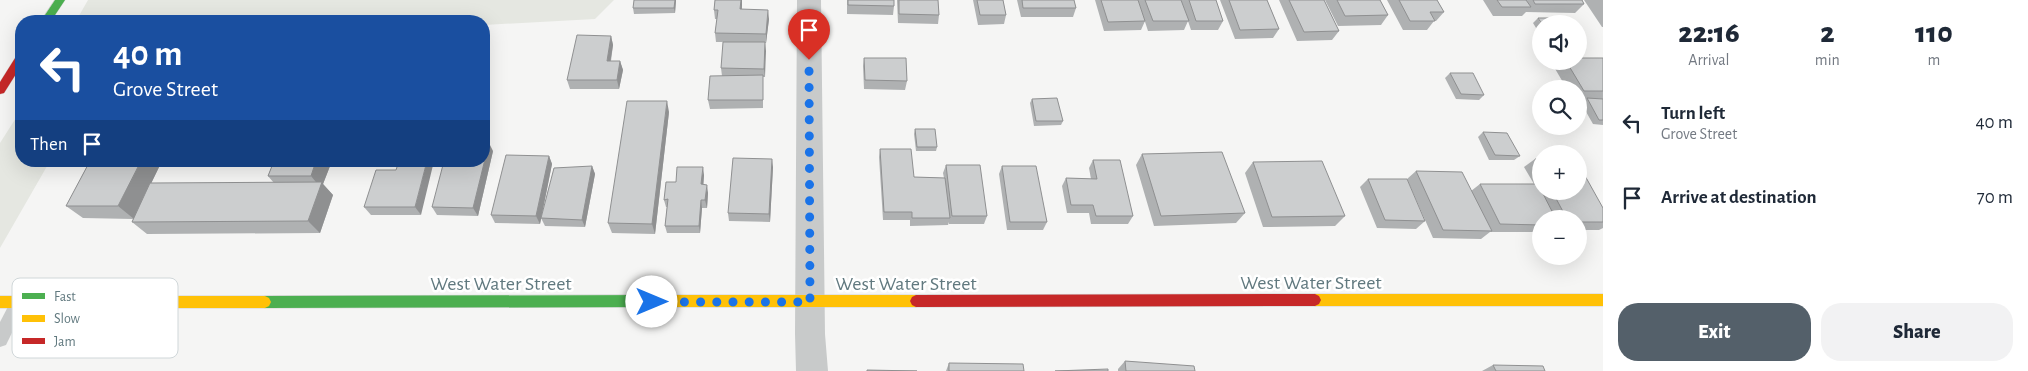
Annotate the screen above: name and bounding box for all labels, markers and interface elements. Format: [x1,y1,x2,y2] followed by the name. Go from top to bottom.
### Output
[788,9,830,60] pin
[1532,15,1587,265] map controls
[1532,15,1587,70] button: sound
[795,16,823,44] icon: arrive
[1678,18,1740,48] text: 22:16
[1820,18,1835,48] text: 2
[1915,18,1953,48] text: 110
[30,35,95,100] icon: left
[113,37,182,72] text: 40 m
[1688,52,1730,68] text: Arrival
[1815,52,1840,68] text: min
[1927,52,1940,68] text: m
[113,78,218,100] text: Grove Street
[1532,80,1587,135] button: search
[1661,104,1725,123] text: Turn left
[1618,109,1646,137] icon: left
[1975,113,2013,132] text: 40 m
[1661,126,1737,142] text: Grove Street
[78,130,106,158] icon: arrive
[30,135,68,154] text: Then
[1532,145,1587,200] button: +
[1618,184,1646,212] icon: arrive
[1661,188,1817,207] text: Arrive at destination
[1977,188,2013,207] text: 70 m
[1532,210,1587,265] button: −
[1240,273,1382,293] street label: West Water Street
[430,274,572,294] street label: West Water Street
[835,274,977,294] street label: West Water Street
[625,275,677,327] position arrow
[12,278,178,358] legend
[54,290,76,304] text: Fast
[1618,303,1811,361] button: Exit
[1821,303,2013,361] button: Share
[54,312,81,326] text: Slow
[54,335,76,349] text: Jam

